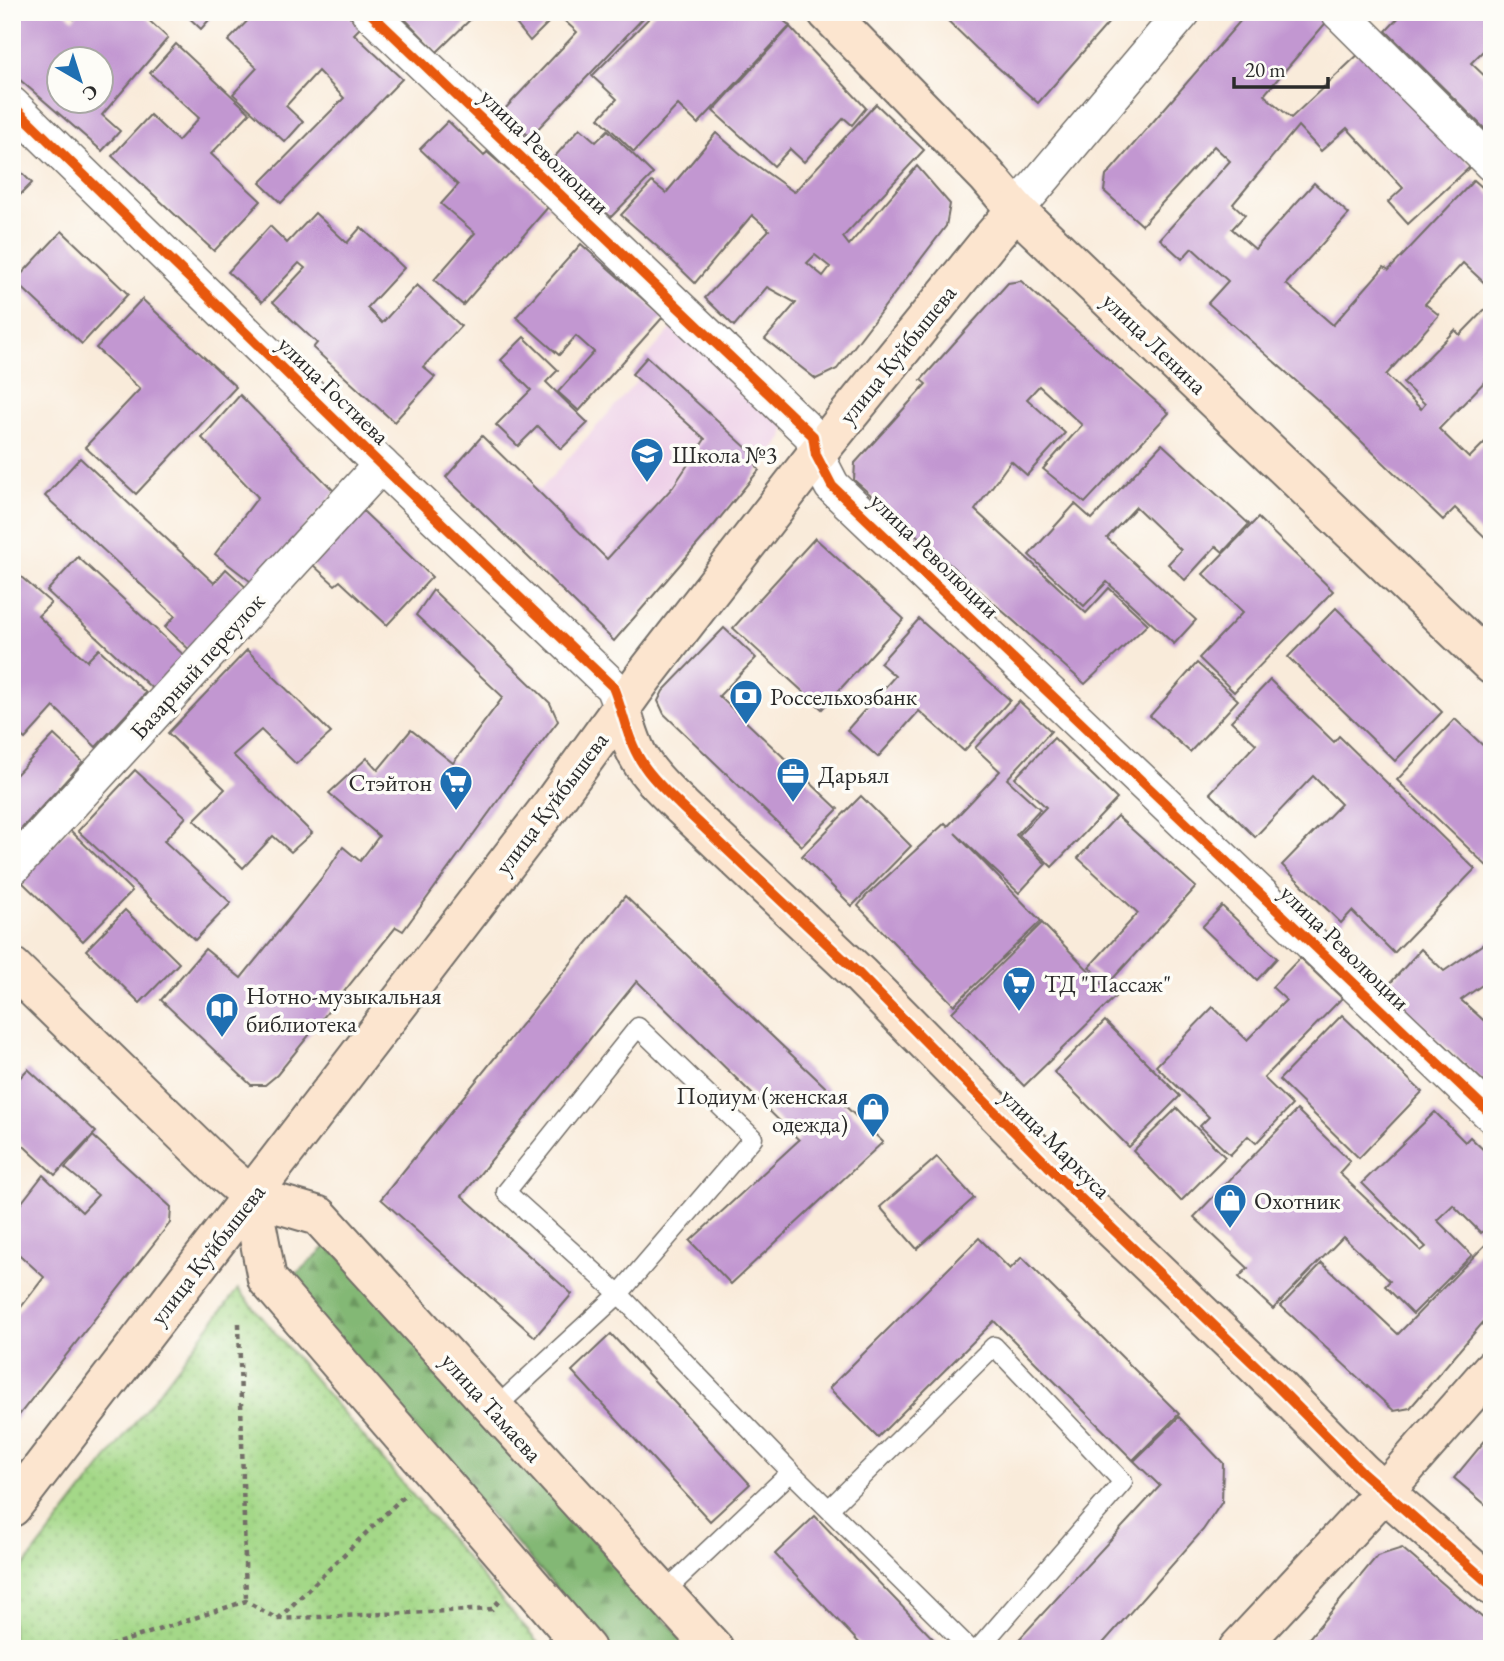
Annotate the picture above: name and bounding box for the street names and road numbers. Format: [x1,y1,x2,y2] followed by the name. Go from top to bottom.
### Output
[474,81,617,221] street label: улица Революции
[831,278,963,430] street label: улица Куйбышева
[1096,285,1214,401] street label: улица Ленина
[271,329,397,452] street label: улица Гостиева
[864,485,1007,625] street label: улица Революции
[123,586,272,746] street label: Базарный переулок
[487,725,615,880] street label: улица Куйбышева
[1274,877,1417,1017] street label: улица Революции
[994,1081,1118,1205] street label: улица Маркуса
[142,1177,272,1331] street label: улица Куйбышева
[434,1345,550,1469] street label: улица Тамаева

